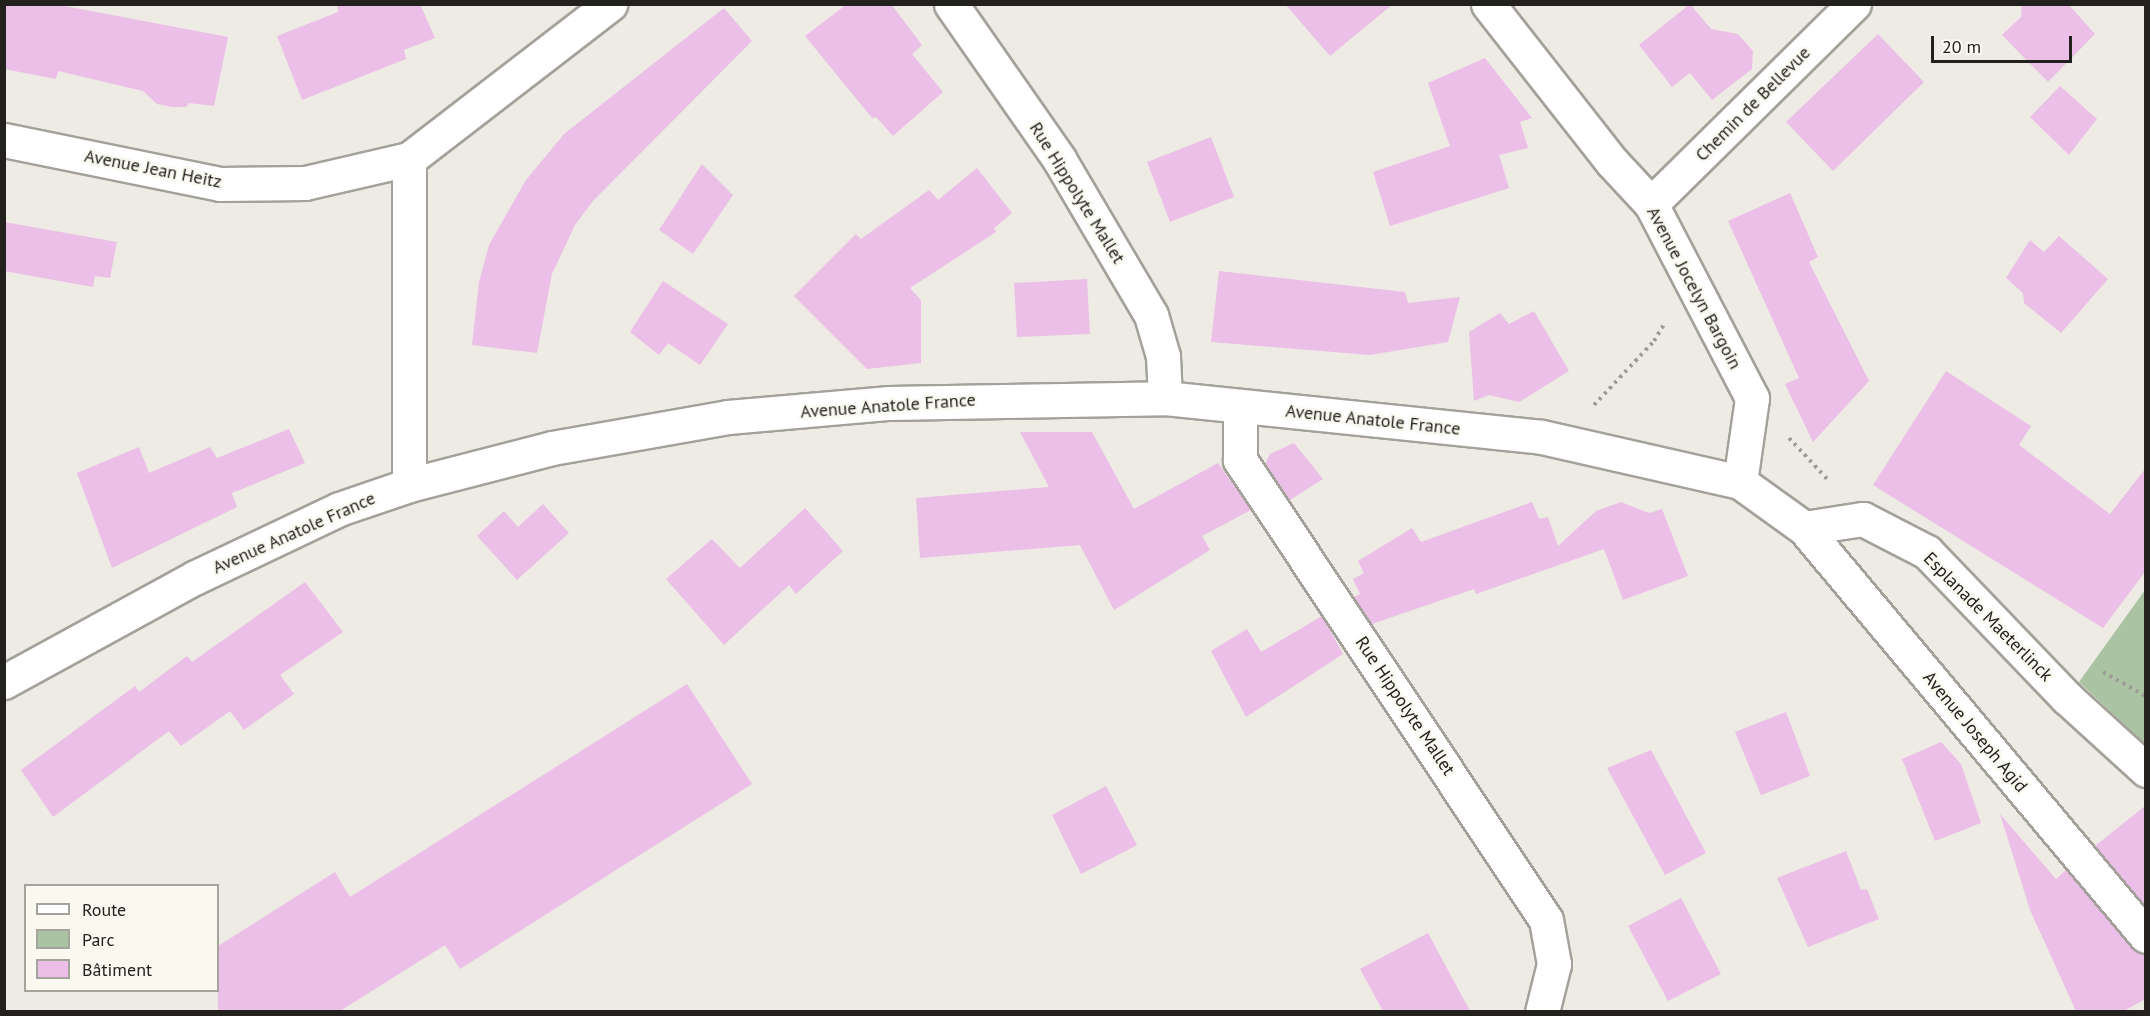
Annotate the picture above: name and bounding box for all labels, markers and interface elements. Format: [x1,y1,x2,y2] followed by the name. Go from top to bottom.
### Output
[1934,24,2075,62] scale bar
[1942,35,1981,58] text: 20 m
[1691,42,1815,166] street label: Chemin de Bellevue
[1025,118,1129,268] street label: Rue Hippolyte Mallet
[83,145,223,193] street label: Avenue Jean Heitz
[1642,203,1746,373] street label: Avenue Jocelyn Bargoin
[799,389,977,423] street label: Avenue Anatole France
[1284,400,1462,440] street label: Avenue Anatole France
[209,487,379,579] street label: Avenue Anatole France
[1919,548,2057,686] street label: Esplanade Maeterlinck
[1351,633,1459,779] street label: Rue Hippolyte Mallet
[1918,667,2032,797] street label: Avenue Joseph Agid
[24,884,219,992] legend
[82,898,126,921] text: Route
[82,928,115,951] text: Parc
[82,958,152,981] text: Bâtiment

